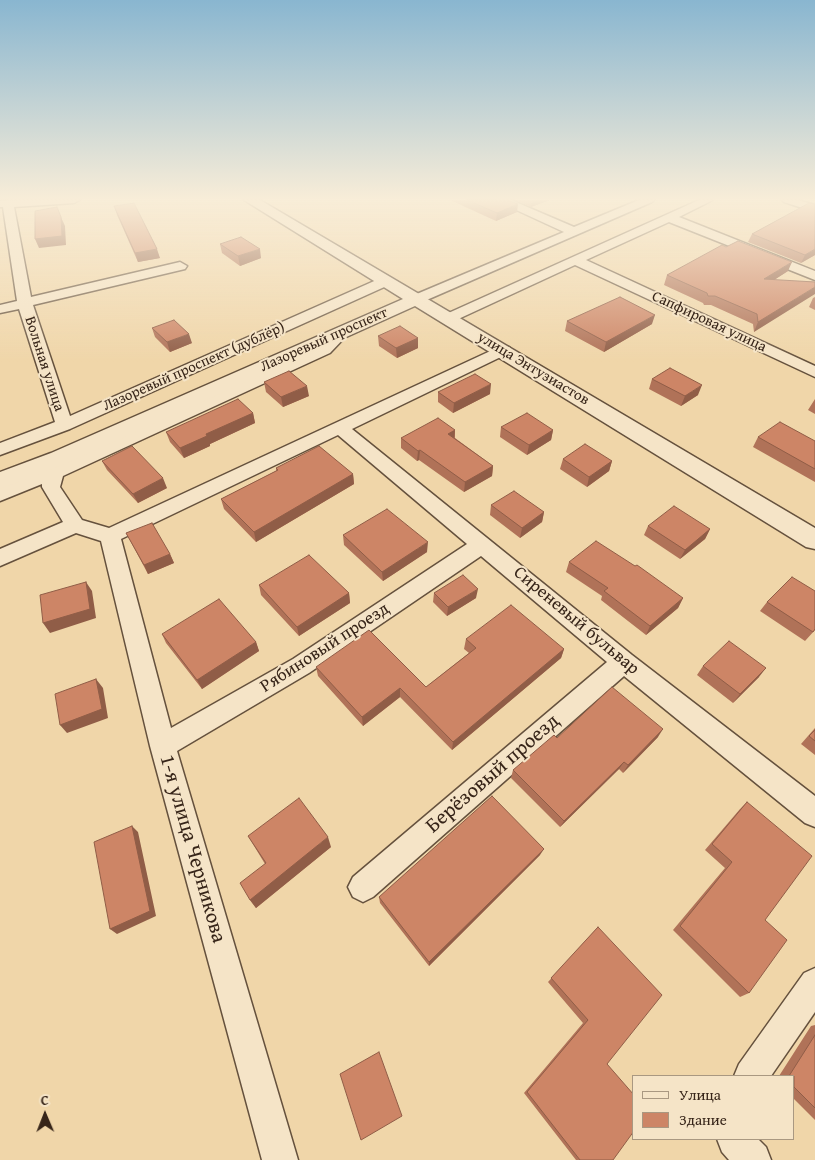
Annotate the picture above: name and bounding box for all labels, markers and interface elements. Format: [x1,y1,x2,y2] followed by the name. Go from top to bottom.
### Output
[649,288,769,356] street label: Сапфировая улица
[258,304,390,376] street label: Лазоревый проспект
[20,314,68,414] street label: Вольная улица
[100,319,288,415] street label: Лазоревый проспект (дублёр)
[474,328,592,410] street label: улица Энтузиастов
[509,562,643,680] street label: Сиреневый бульвар
[256,598,394,698] street label: Рябиновый проезд
[421,709,565,839] street label: Берёзовый проезд
[153,752,231,946] street label: 1-я улица Черникова
[632,1075,795,1140] legend
[679,1084,721,1105] text: Улица
[20,1090,70,1140] north arrow
[41,1090,49,1110] text: С
[679,1109,727,1130] text: Здание

